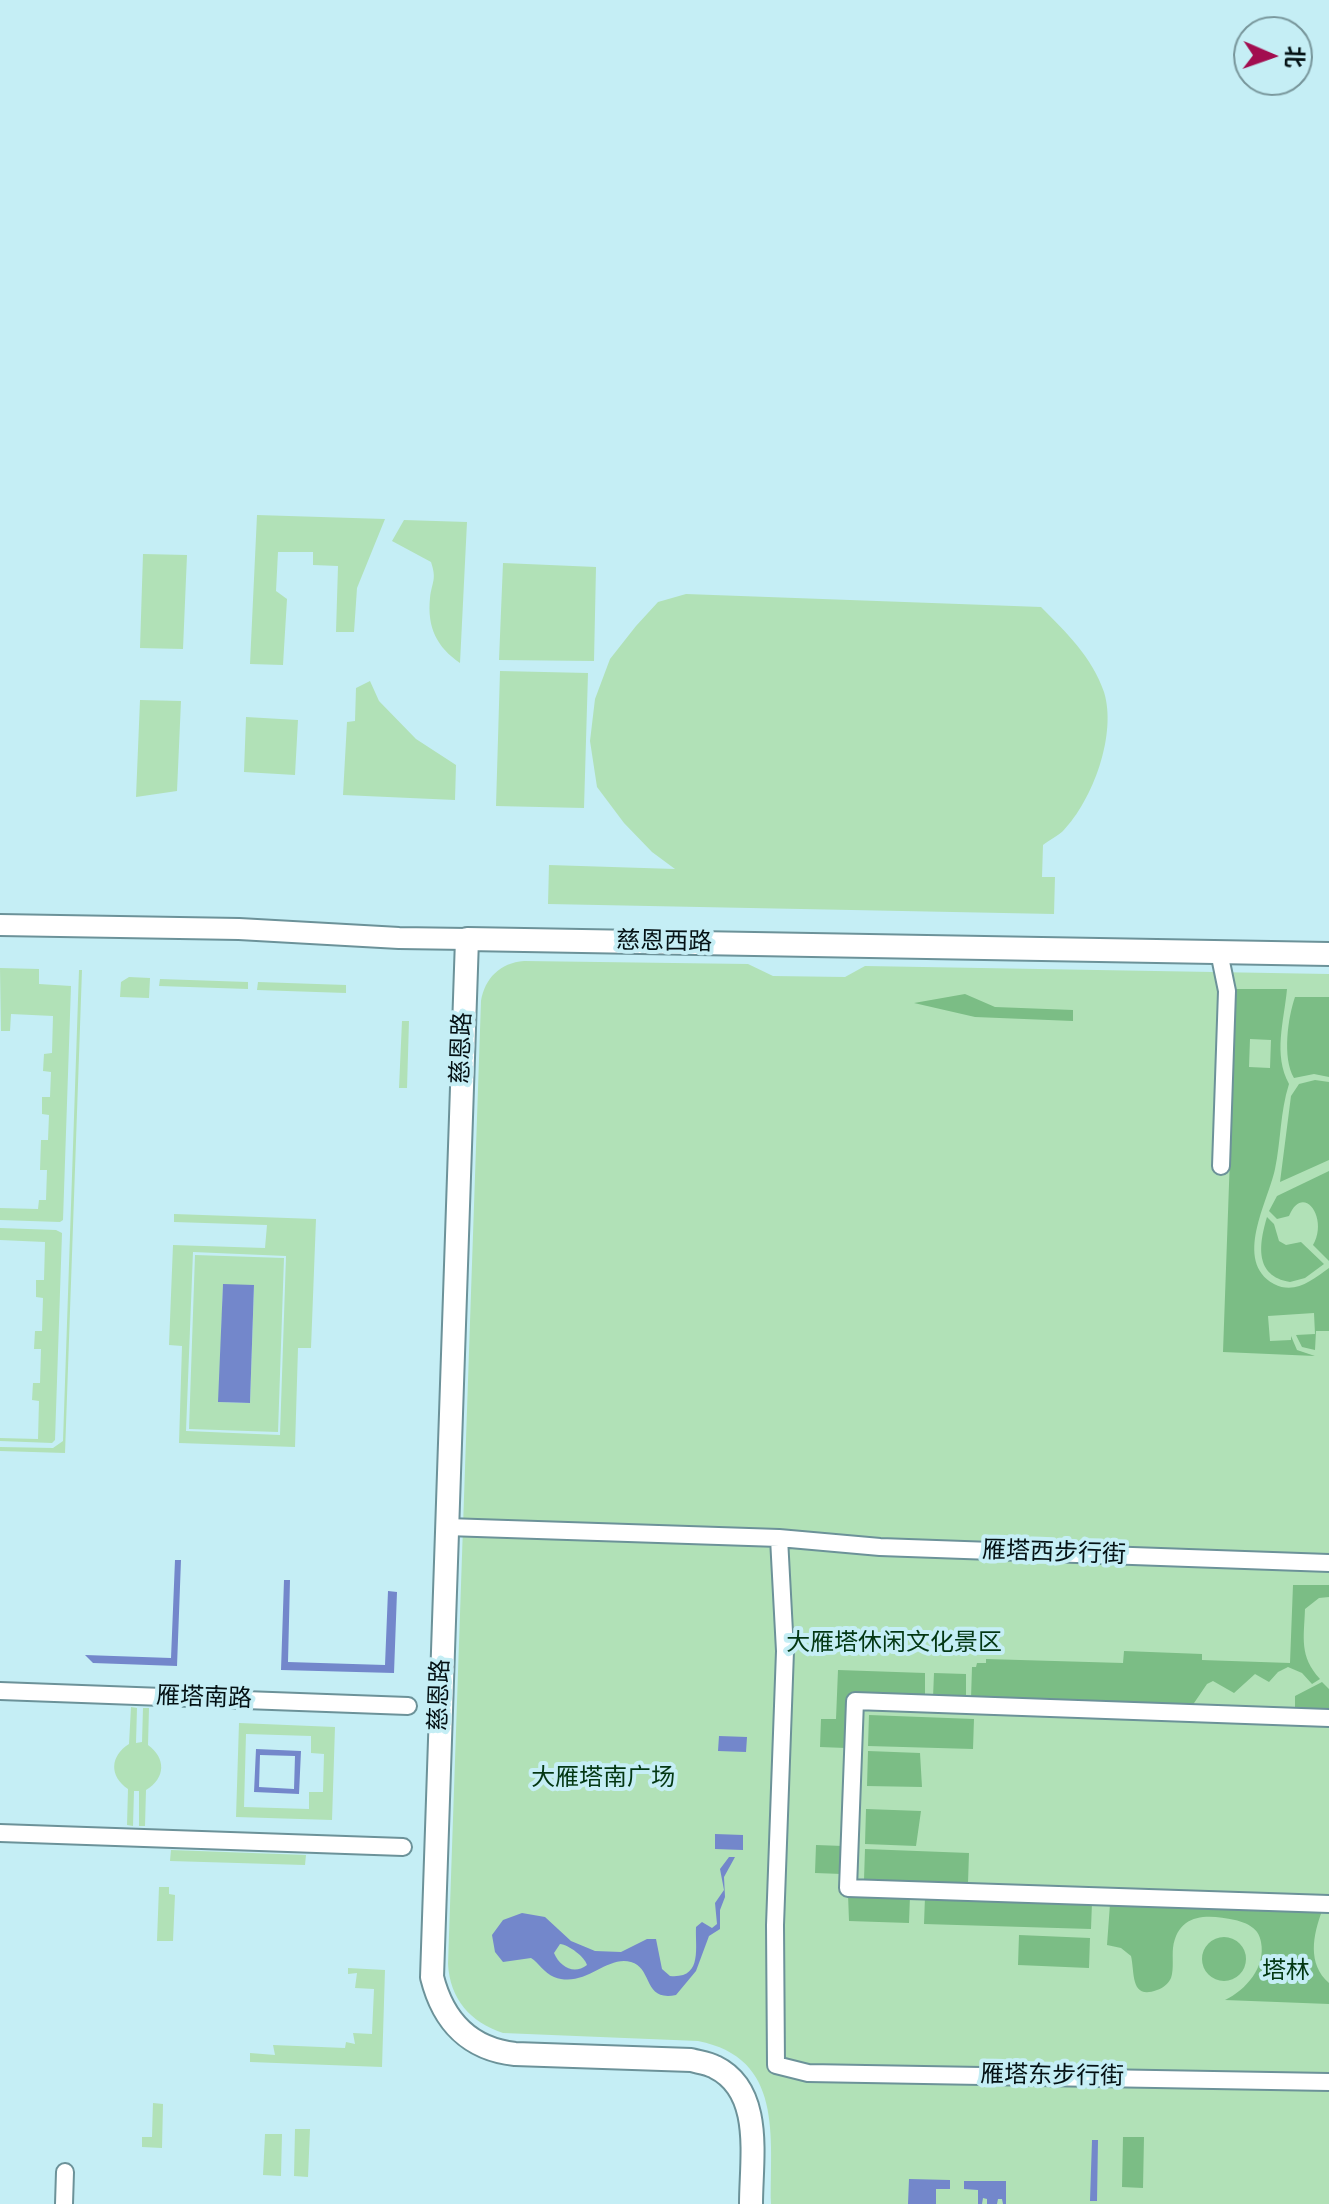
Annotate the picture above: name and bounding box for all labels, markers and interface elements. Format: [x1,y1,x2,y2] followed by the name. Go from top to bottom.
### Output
[1233,16,1313,96] north arrow
[1279,45,1311,68] text: 北
[616,928,712,958] street label: 慈恩西路
[447,1012,479,1084] street label: 慈恩路
[982,1537,1126,1571] street label: 雁塔西步行街
[786,1630,1002,1658] park label: 大雁塔休闲文化景区
[425,1659,457,1731] street label: 慈恩路
[156,1683,252,1715] street label: 雁塔南路
[531,1765,675,1793] park label: 大雁塔南广场
[1262,1958,1310,1986] park label: 塔林
[980,2061,1124,2093] street label: 雁塔东步行街

